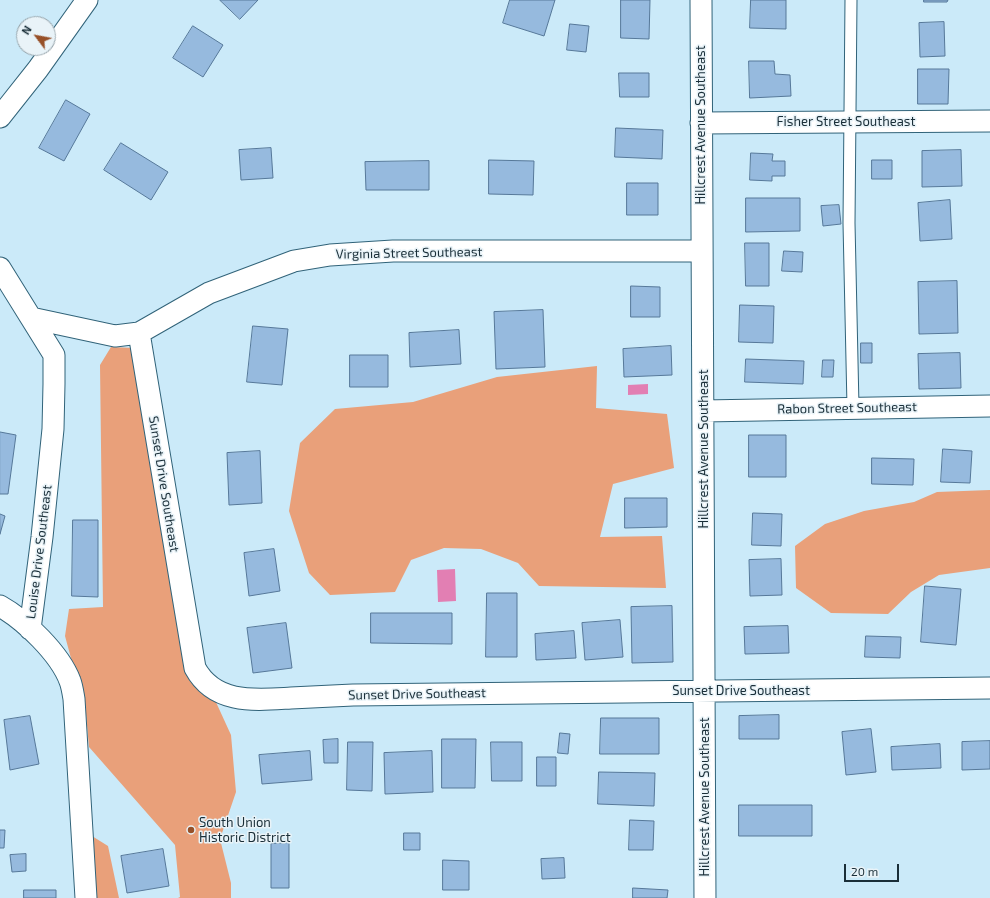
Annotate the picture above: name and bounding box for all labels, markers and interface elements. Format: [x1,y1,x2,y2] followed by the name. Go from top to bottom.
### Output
[16,16,56,56] north arrow
[19,23,34,37] text: N
[693,45,709,205] street label: Hillcrest Avenue Southeast
[777,114,915,130] street label: Fisher Street Southeast
[335,244,483,262] street label: Virginia Street Southeast
[696,369,712,529] street label: Hillcrest Avenue Southeast
[777,399,917,417] street label: Rabon Street Southeast
[146,415,182,553] street label: Sunset Drive Southeast
[23,484,55,620] street label: Louise Drive Southeast
[672,683,810,699] street label: Sunset Drive Southeast
[348,685,486,703] street label: Sunset Drive Southeast
[697,717,713,877] street label: Hillcrest Avenue Southeast
[199,815,291,846] place label: South Union Historic District
[186,825,196,835] marker: South Union Historic District
[846,856,901,882] scale bar
[851,864,878,878] text: 20 m

